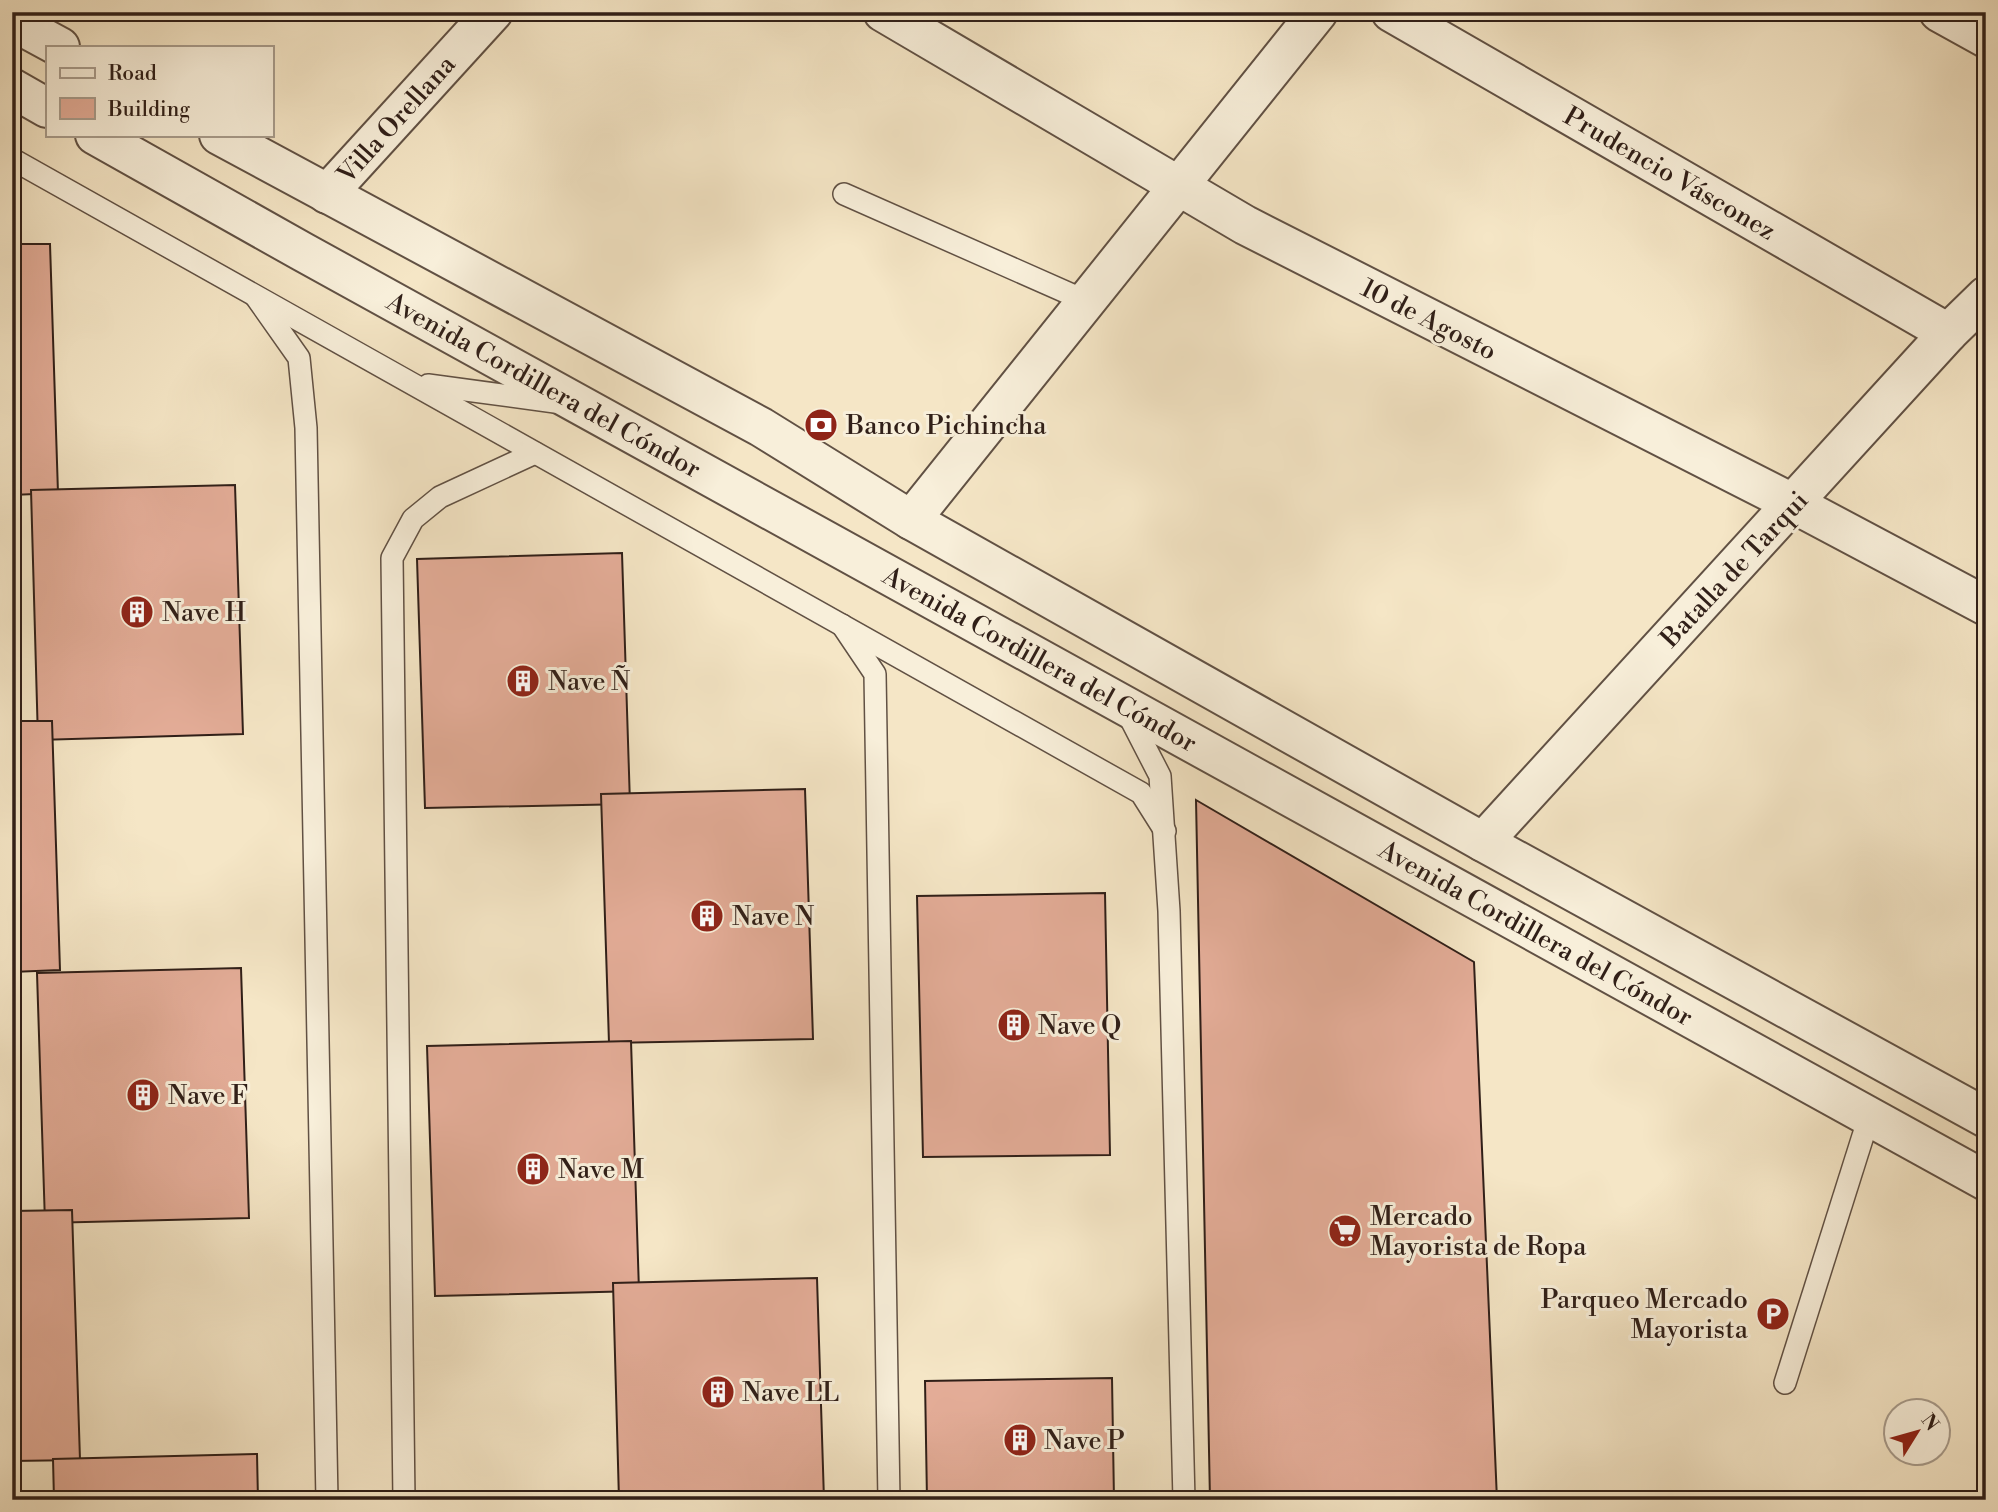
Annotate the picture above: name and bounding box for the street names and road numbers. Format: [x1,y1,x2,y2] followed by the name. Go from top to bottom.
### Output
[330,48,463,191] street label: Villa Orellana
[1558,100,1781,248] street label: Prudencio Vásconez
[1355,272,1502,368] street label: 10 de Agosto
[380,286,706,486] street label: Avenida Cordillera del Cóndor
[1654,485,1815,655] street label: Batalla de Tarqui
[876,560,1202,760] street label: Avenida Cordillera del Cóndor
[1372,834,1698,1034] street label: Avenida Cordillera del Cóndor

